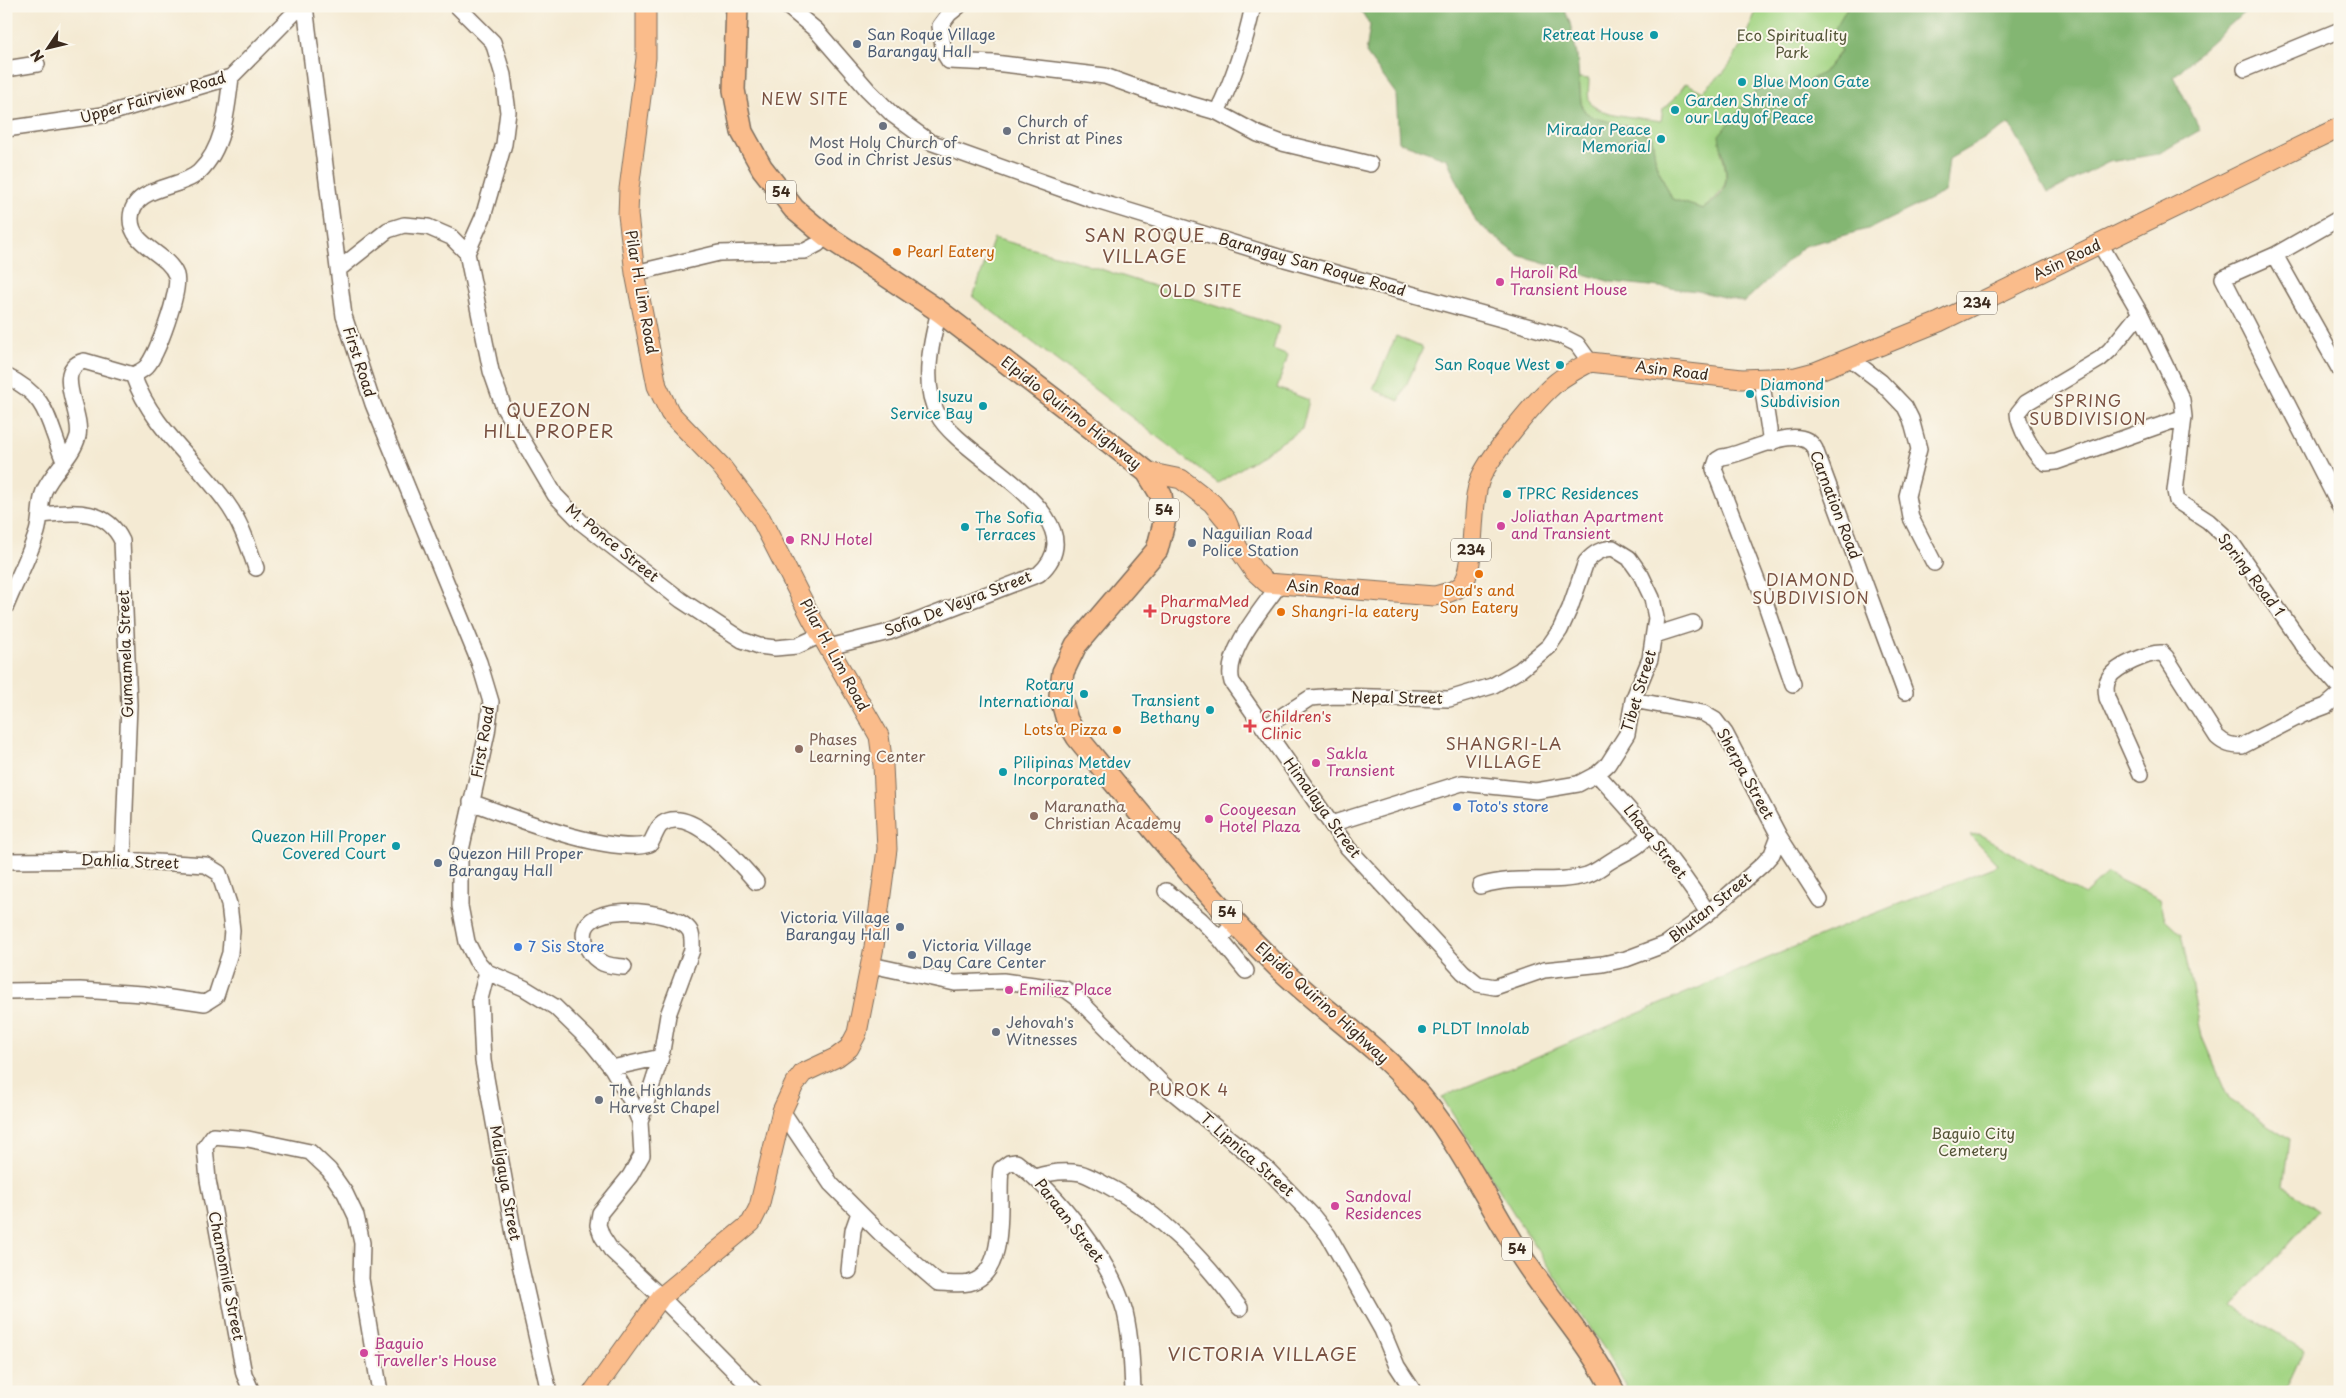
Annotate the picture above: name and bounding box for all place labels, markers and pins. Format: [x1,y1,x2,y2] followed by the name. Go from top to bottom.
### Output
[867,22,996,62] place label: San Roque Village Barangay Hall
[1542,22,1644,45] place label: Retreat House
[1648,29,1660,41] marker: Retreat House
[851,38,863,50] marker: San Roque Village Barangay Hall
[1752,69,1870,92] place label: Blue Moon Gate
[1736,76,1748,88] marker: Blue Moon Gate
[1685,88,1814,128] place label: Garden Shrine of our Lady of Peace
[1669,104,1681,116] marker: Garden Shrine of our Lady of Peace
[1017,109,1123,149] place label: Church of Christ at Pines
[1547,117,1651,157] place label: Mirador Peace Memorial
[877,120,889,132] marker: Most Holy Church of God in Christ Jesus
[1001,125,1013,137] marker: Church of Christ at Pines
[809,130,958,170] place label: Most Holy Church of God in Christ Jesus
[1655,133,1667,145] marker: Mirador Peace Memorial
[907,239,995,262] place label: Pearl Eatery
[891,246,903,258] marker: Pearl Eatery
[1510,260,1627,300] place label: Haroli Rd Transient House
[1494,276,1506,288] marker: Haroli Rd Transient House
[1434,352,1550,375] place label: San Roque West
[1554,359,1566,371] marker: San Roque West
[1760,372,1840,412] place label: Diamond Subdivision
[890,384,973,424] place label: Isuzu Service Bay
[1744,388,1756,400] marker: Diamond Subdivision
[977,400,989,412] marker: Isuzu Service Bay
[1517,481,1639,504] place label: TPRC Residences
[1501,488,1513,500] marker: TPRC Residences
[1511,504,1664,544] place label: Joliathan Apartment and Transient
[975,505,1044,545] place label: The Sofia Terraces
[1495,520,1507,532] marker: Joliathan Apartment and Transient
[959,521,971,533] marker: The Sofia Terraces
[1202,521,1313,561] place label: Naguilian Road Police Station
[800,527,873,550] place label: RNJ Hotel
[784,534,796,546] marker: RNJ Hotel
[1186,537,1198,549] marker: Naguilian Road Police Station
[1473,568,1485,580] marker: Dad's and Son Eatery
[1439,578,1519,618] place label: Dad's and Son Eatery
[1160,589,1249,629] place label: PharmaMed Drugstore
[1291,599,1419,622] place label: Shangri-la eatery
[1144,605,1156,617] marker: PharmaMed Drugstore
[1275,606,1287,618] marker: Shangri-la eatery
[979,672,1074,712] place label: Rotary International
[1078,688,1090,700] marker: Rotary International
[1131,688,1200,728] place label: Transient Bethany
[1204,704,1216,716] marker: Transient Bethany
[1261,704,1332,744] place label: Children's Clinic
[1024,717,1108,740] place label: Lots'a Pizza
[1243,719,1257,733] marker: Children's Clinic
[1111,724,1123,736] marker: Lots'a Pizza
[809,727,925,767] place label: Phases Learning Center
[1326,741,1395,781] place label: Sakla Transient
[793,743,805,755] marker: Phases Learning Center
[1013,750,1131,790] place label: Pilipinas Metdev Incorporated
[1310,757,1322,769] marker: Sakla Transient
[997,766,1009,778] marker: Pilipinas Metdev Incorporated
[1044,794,1181,834] place label: Maranatha Christian Academy
[1467,794,1549,817] place label: Toto's store
[1219,797,1301,837] place label: Cooyeesan Hotel Plaza
[1451,801,1463,813] marker: Toto's store
[1028,810,1040,822] marker: Maranatha Christian Academy
[1203,813,1215,825] marker: Cooyeesan Hotel Plaza
[251,824,386,864] place label: Quezon Hill Proper Covered Court
[390,840,402,852] marker: Quezon Hill Proper Covered Court
[448,841,583,881] place label: Quezon Hill Proper Barangay Hall
[432,857,444,869] marker: Quezon Hill Proper Barangay Hall
[780,905,890,945] place label: Victoria Village Barangay Hall
[894,921,906,933] marker: Victoria Village Barangay Hall
[922,933,1046,973] place label: Victoria Village Day Care Center
[528,934,605,957] place label: 7 Sis Store
[512,941,524,953] marker: 7 Sis Store
[906,949,918,961] marker: Victoria Village Day Care Center
[1019,977,1112,1000] place label: Emiliez Place
[1003,984,1015,996] marker: Emiliez Place
[1006,1010,1077,1050] place label: Jehovah's Witnesses
[1432,1016,1529,1039] place label: PLDT Innolab
[1416,1023,1428,1035] marker: PLDT Innolab
[990,1026,1002,1038] marker: Jehovah's Witnesses
[609,1078,720,1118] place label: The Highlands Harvest Chapel
[593,1094,605,1106] marker: The Highlands Harvest Chapel
[1345,1184,1421,1224] place label: Sandoval Residences
[1329,1200,1341,1212] marker: Sandoval Residences
[374,1331,497,1371] place label: Baguio Traveller's House
[358,1347,370,1359] marker: Baguio Traveller's House

